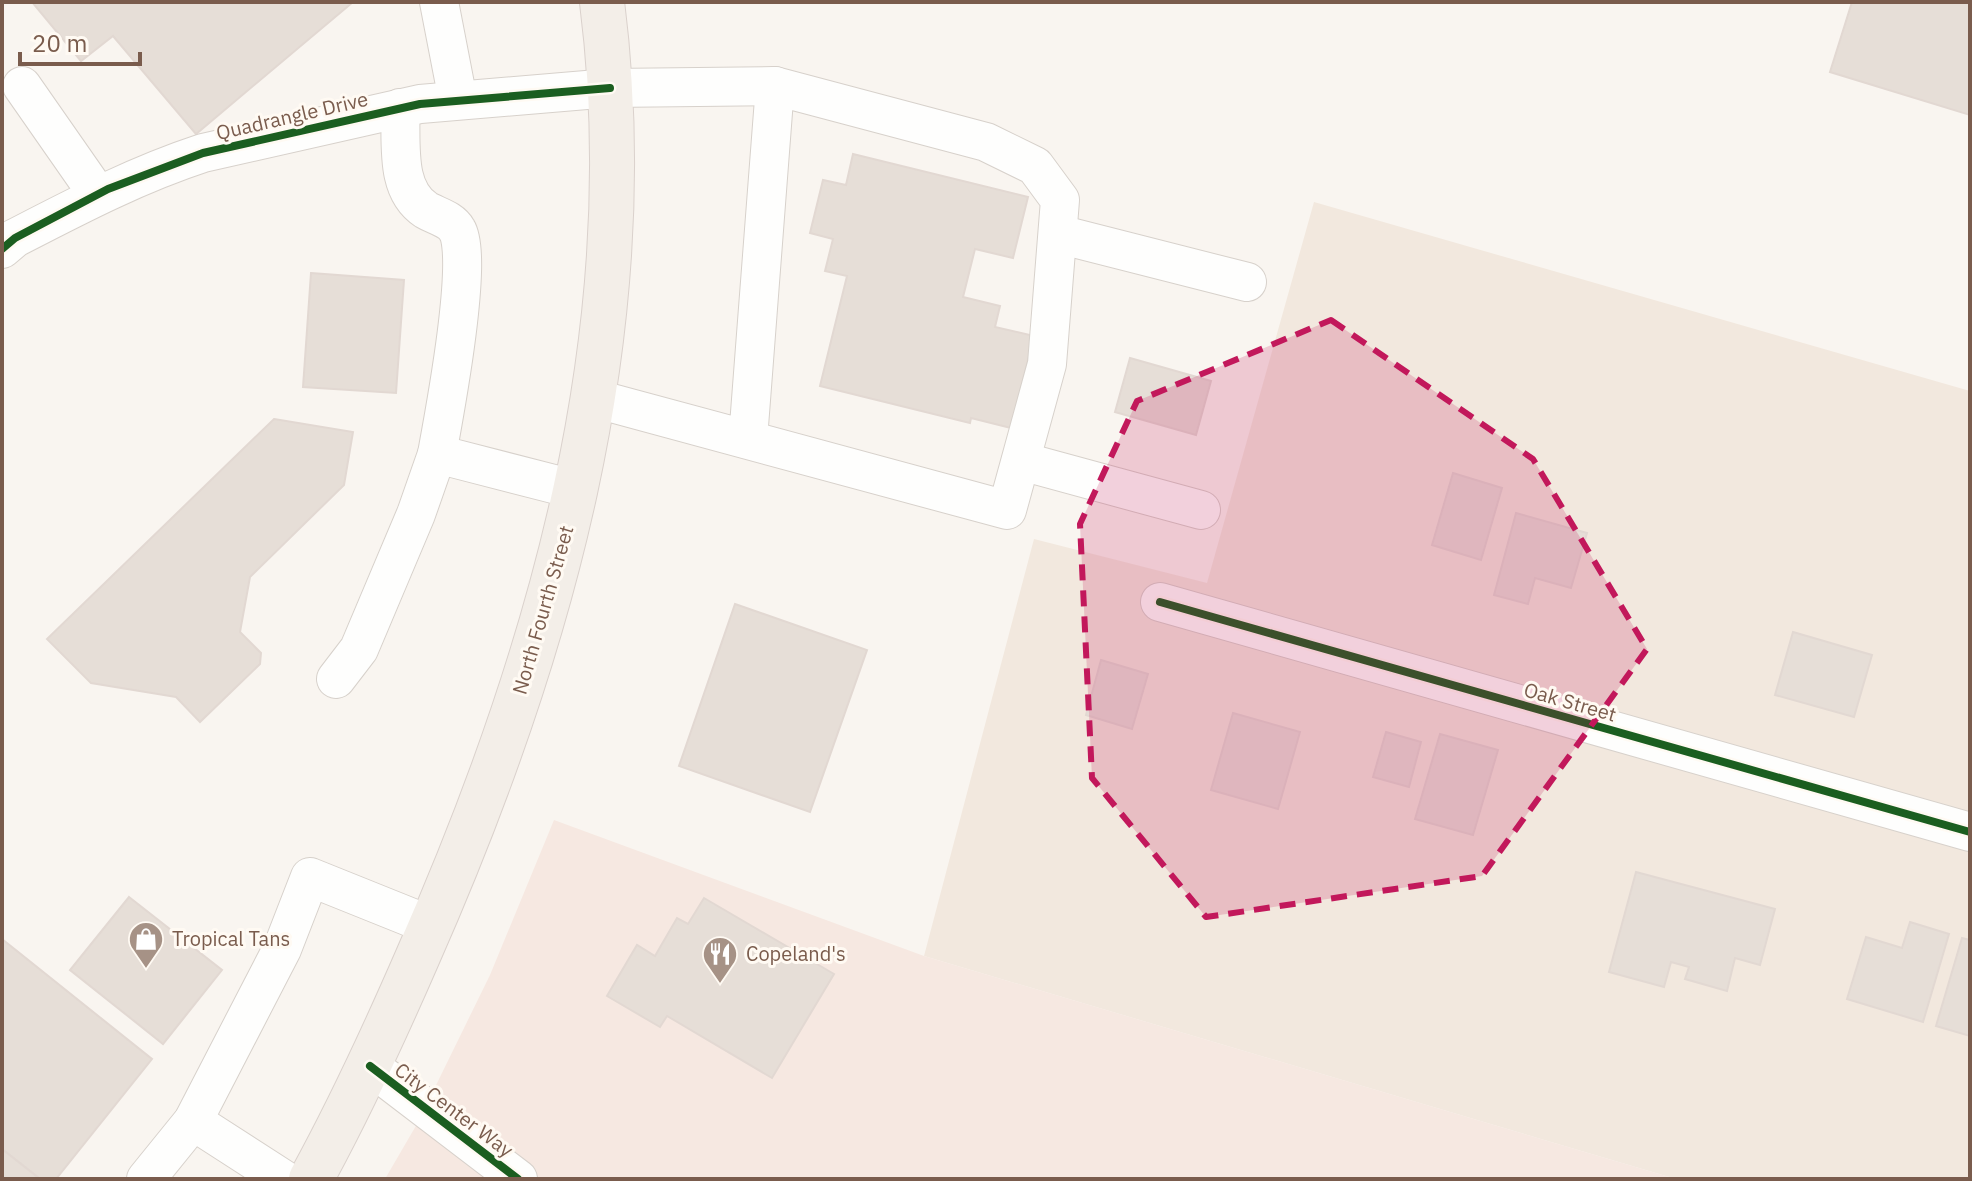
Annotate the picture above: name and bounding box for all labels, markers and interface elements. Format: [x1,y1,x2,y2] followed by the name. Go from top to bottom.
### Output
[20,16,140,66] scale bar
[32,27,87,59] text: 20 m
[213,85,371,146] street label: Quadrangle Drive
[505,522,580,697] street label: North Fourth Street
[1521,675,1620,728] street label: Oak Street
[127,920,165,970] shop icon: Tropical Tans
[172,925,290,952] place label: Tropical Tans
[701,935,739,985] restaurant icon: Copeland's
[746,940,846,967] place label: Copeland's
[389,1056,519,1163] street label: City Center Way

